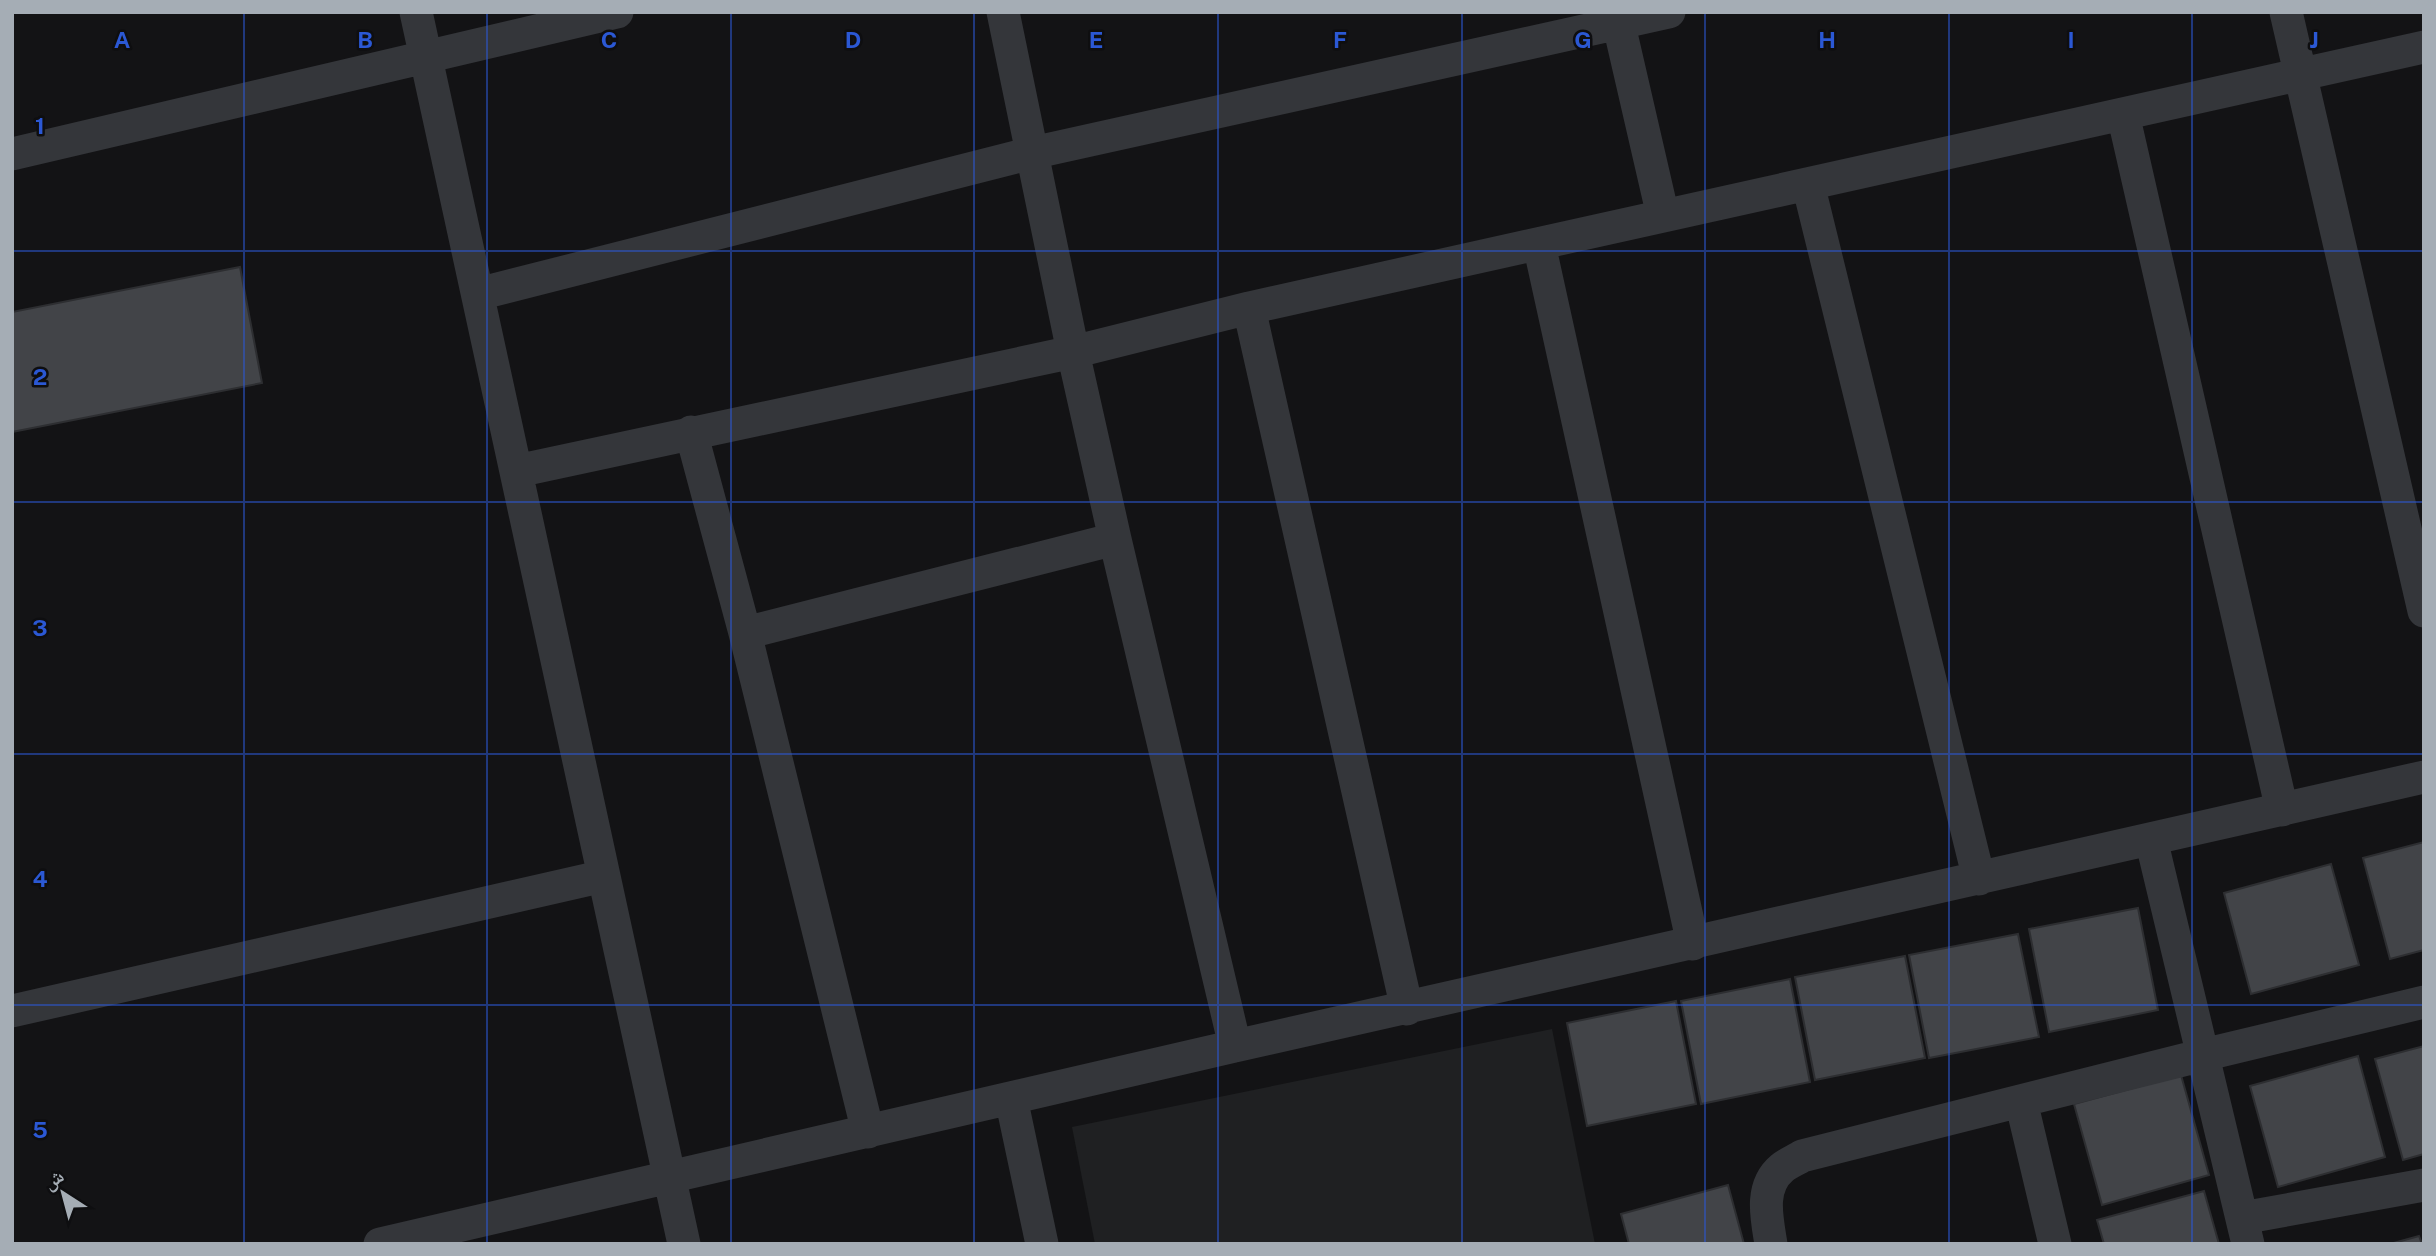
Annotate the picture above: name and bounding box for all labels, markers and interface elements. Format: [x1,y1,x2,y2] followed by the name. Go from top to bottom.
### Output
[114,26,131,53] text: A
[357,26,373,53] text: B
[601,26,617,53] text: C
[845,26,861,53] text: D
[1089,26,1103,53] text: E
[1333,26,1347,53] text: F
[1574,26,1592,53] text: G
[1818,26,1836,53] text: H
[2067,26,2075,53] text: I
[2309,26,2319,53] text: J
[35,112,45,139] text: 1
[33,363,47,390] text: 2
[32,614,48,641] text: 3
[32,865,48,892] text: 4
[32,1116,48,1143] text: 5
[28,1158,98,1228] north arrow
[38,1164,68,1195] text: ش

